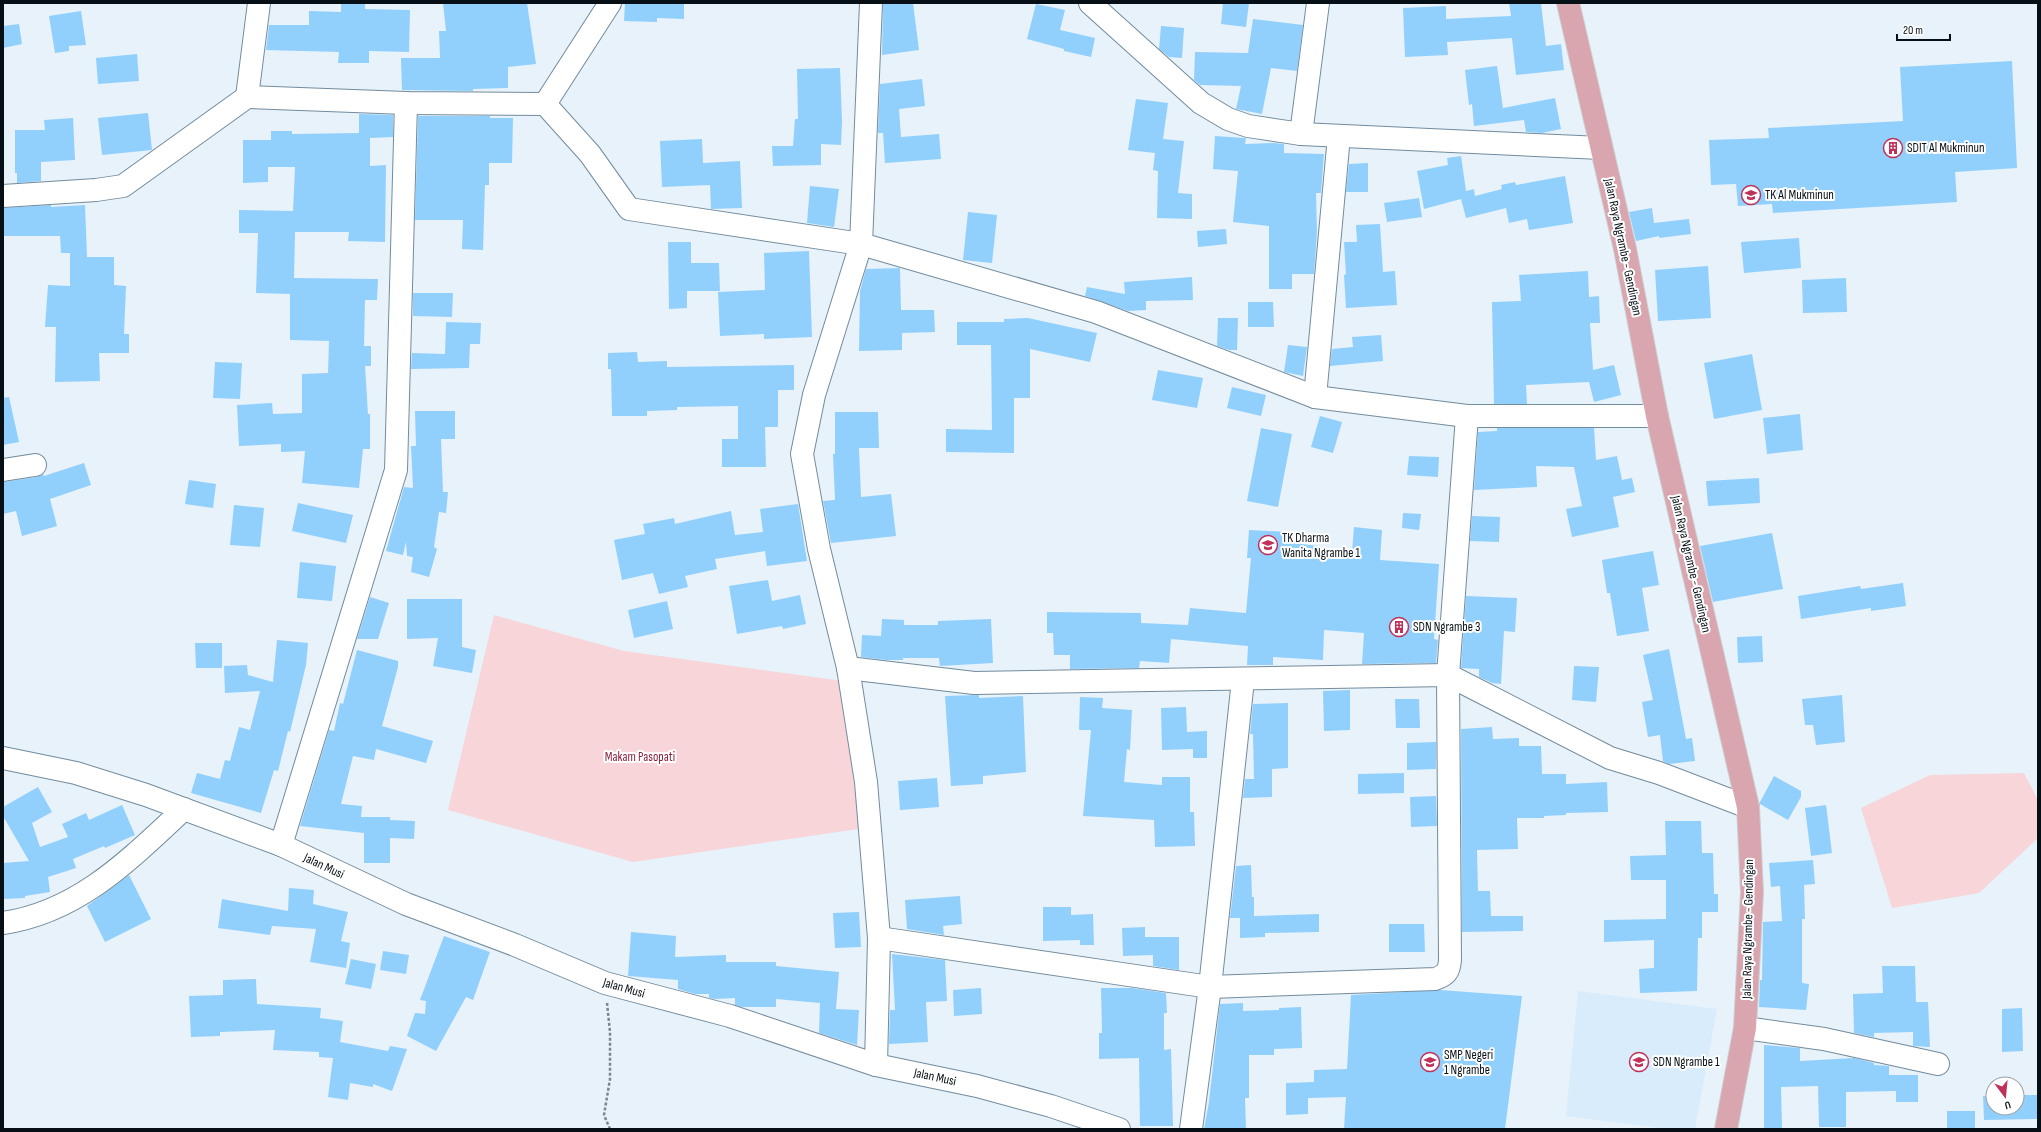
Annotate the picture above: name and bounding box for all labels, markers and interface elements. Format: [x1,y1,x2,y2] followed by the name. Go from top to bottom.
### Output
[1897,16,1950,42] scale bar
[1903,23,1923,38] text: 20 m
[1882,137,1904,159] building icon: SDIT Al Mukminun
[1907,140,1985,156] place label: SDIT Al Mukminun
[1600,176,1645,317] street label: Jalan Raya Ngrambe - Gendingan
[1740,184,1762,206] school or university icon: TK Al Mukminun
[1765,187,1834,203] place label: TK Al Mukminun
[1667,493,1715,634] street label: Jalan Raya Ngrambe - Gendingan
[1282,530,1360,561] place label: TK Dharma Wanita Ngrambe 1
[1257,534,1279,556] school or university icon: TK Dharma Wanita Ngrambe 1
[1388,616,1410,638] building icon: SDN Ngrambe 3
[1413,619,1480,635] place label: SDN Ngrambe 3
[605,749,675,765] park label: Makam Pasopati
[300,849,347,882] street label: Jalan Musi
[1739,859,1757,1000] street label: Jalan Raya Ngrambe - Gendingan
[600,974,647,1002] street label: Jalan Musi
[1444,1047,1493,1078] place label: SMP Negeri 1 Ngrambe
[1419,1051,1441,1073] school or university icon: SMP Negeri 1 Ngrambe
[1628,1051,1650,1073] school or university icon: SDN Ngrambe 1
[1653,1054,1720,1070] place label: SDN Ngrambe 1
[911,1065,958,1089] street label: Jalan Musi
[1985,1076,2025,1116] north arrow
[2003,1098,2012,1112] text: U

